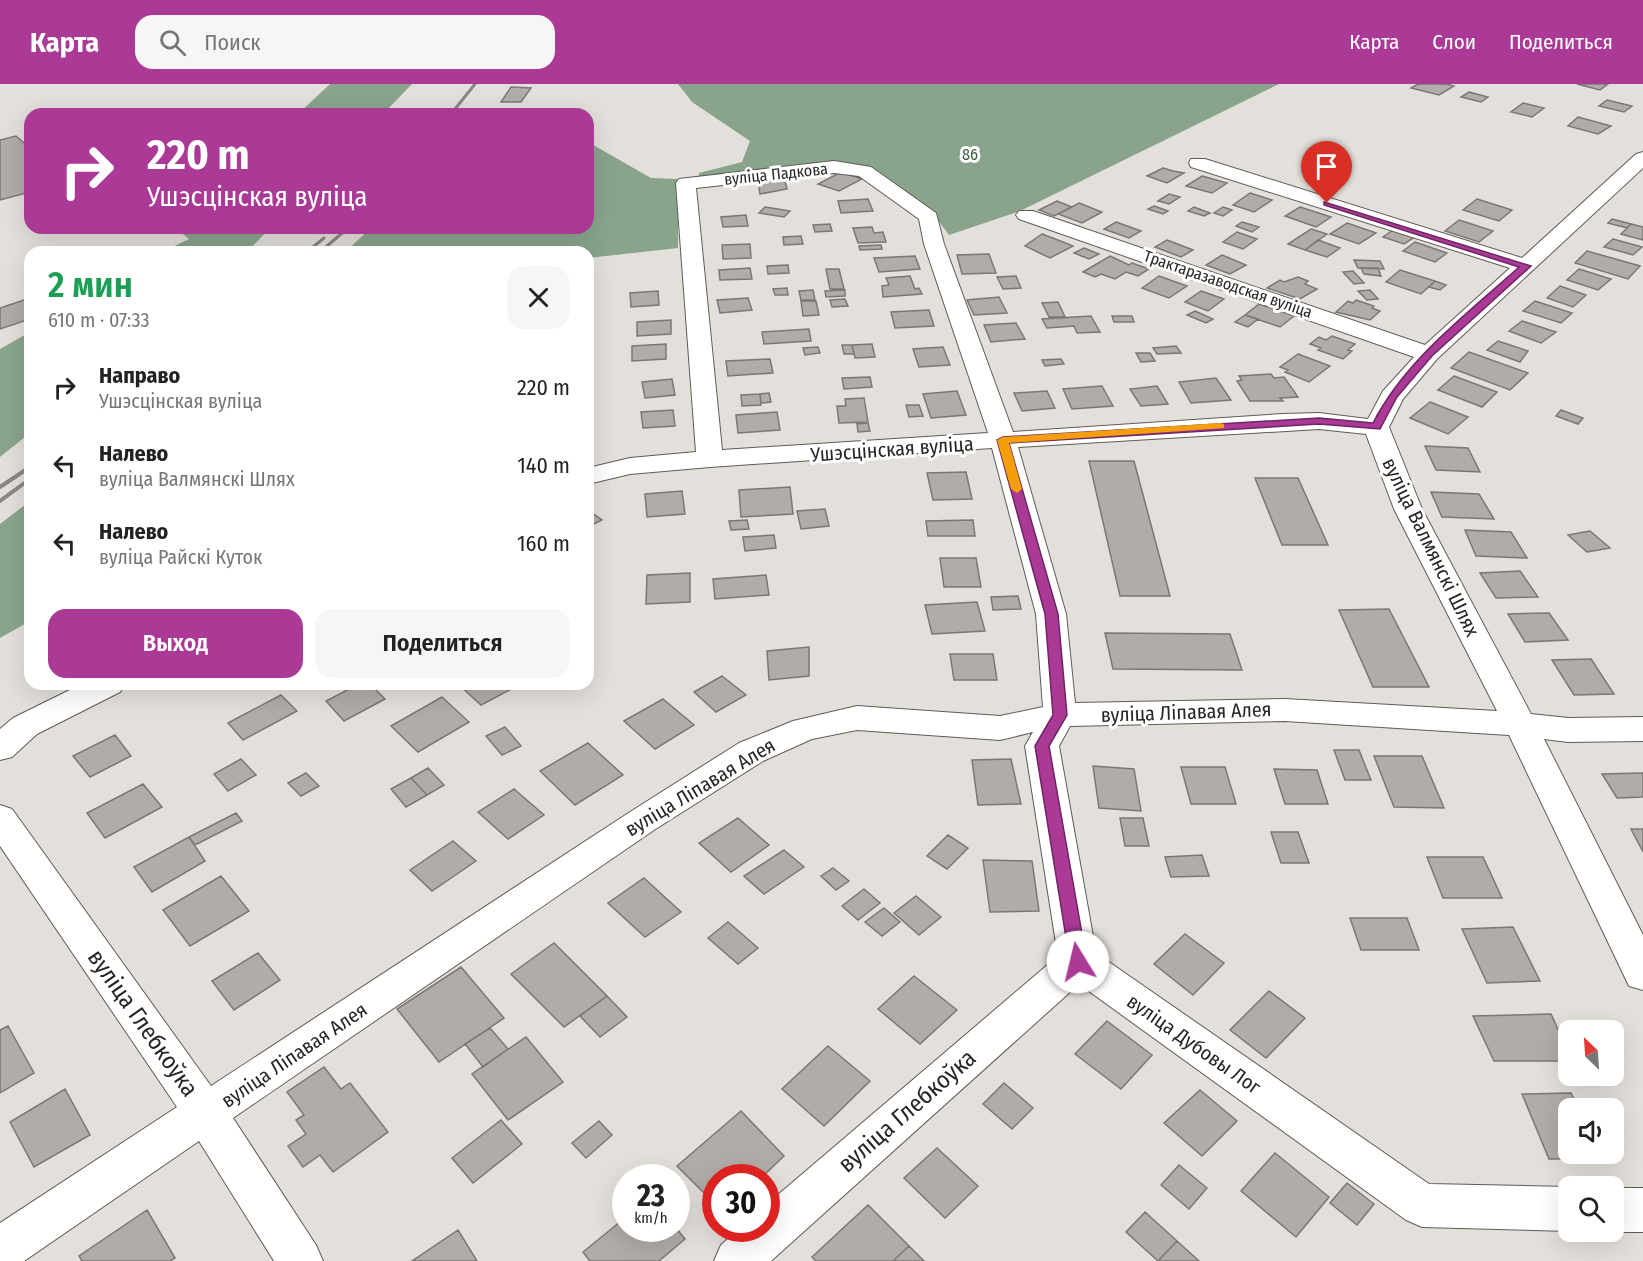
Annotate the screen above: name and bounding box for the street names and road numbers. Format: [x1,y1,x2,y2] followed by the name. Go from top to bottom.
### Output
[723,159,829,189] street label: вуліца Падкова
[1141,246,1315,322] street label: Трактаразаводская вуліца
[809,431,974,467] street label: Ушэсцінская вуліца
[1377,454,1485,640] street label: вуліца Валмянскі Шлях
[1100,697,1272,727] street label: вуліца Ліпавая Алея
[621,733,779,841] street label: вуліца Ліпавая Алея
[82,944,204,1102] street label: вуліца Глебкоўка
[1122,989,1266,1099] street label: вуліца Дубовы Лог
[217,997,371,1113] street label: вуліца Ліпавая Алея
[833,1044,981,1178] street label: вуліца Глебкоўка

